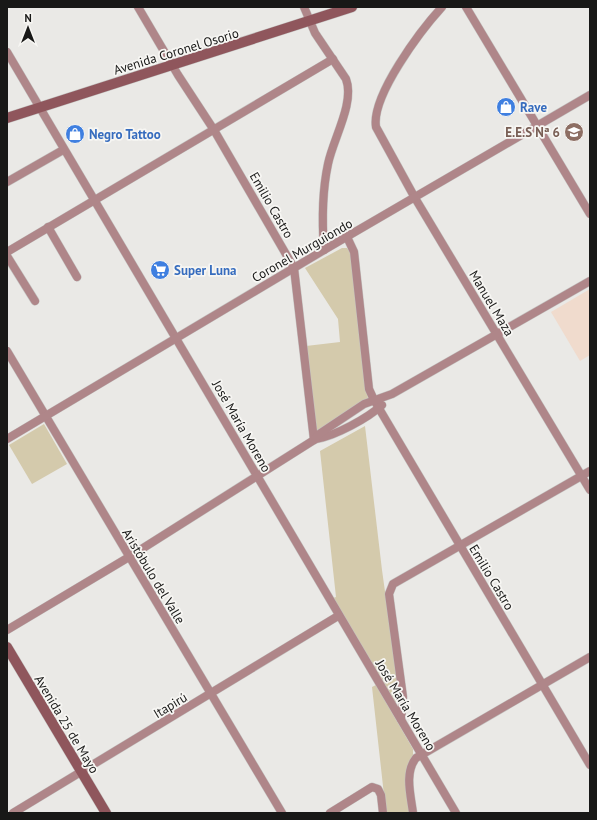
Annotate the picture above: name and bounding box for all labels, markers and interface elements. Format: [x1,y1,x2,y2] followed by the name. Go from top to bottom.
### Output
[8,8,48,48] north arrow
[24,11,32,25] text: N
[112,24,241,79] street label: Avenida Coronel Osorio
[495,96,517,118] shop icon: Rave
[520,99,547,116] place label: Rave
[563,121,585,143] school or university icon: E.E.S Nª 6
[64,123,86,145] shop icon: Negro Tattoo
[505,124,560,141] place label: E.E.S Nª 6
[89,126,161,143] place label: Negro Tattoo
[246,169,297,241] street label: Emilio Castro
[249,215,356,286] street label: Coronel Murguiondo
[149,259,171,281] supermarket icon: Super Luna
[174,262,237,279] place label: Super Luna
[465,267,518,339] street label: Manuel Maza
[208,376,275,475] street label: José María Moreno
[118,525,189,627] street label: Aristóbulo del Valle
[465,541,518,613] street label: Emilio Castro
[371,656,439,754] street label: José María Moreno
[31,672,103,777] street label: Avenida 25 de Mayo
[150,689,190,722] street label: Itapirú

